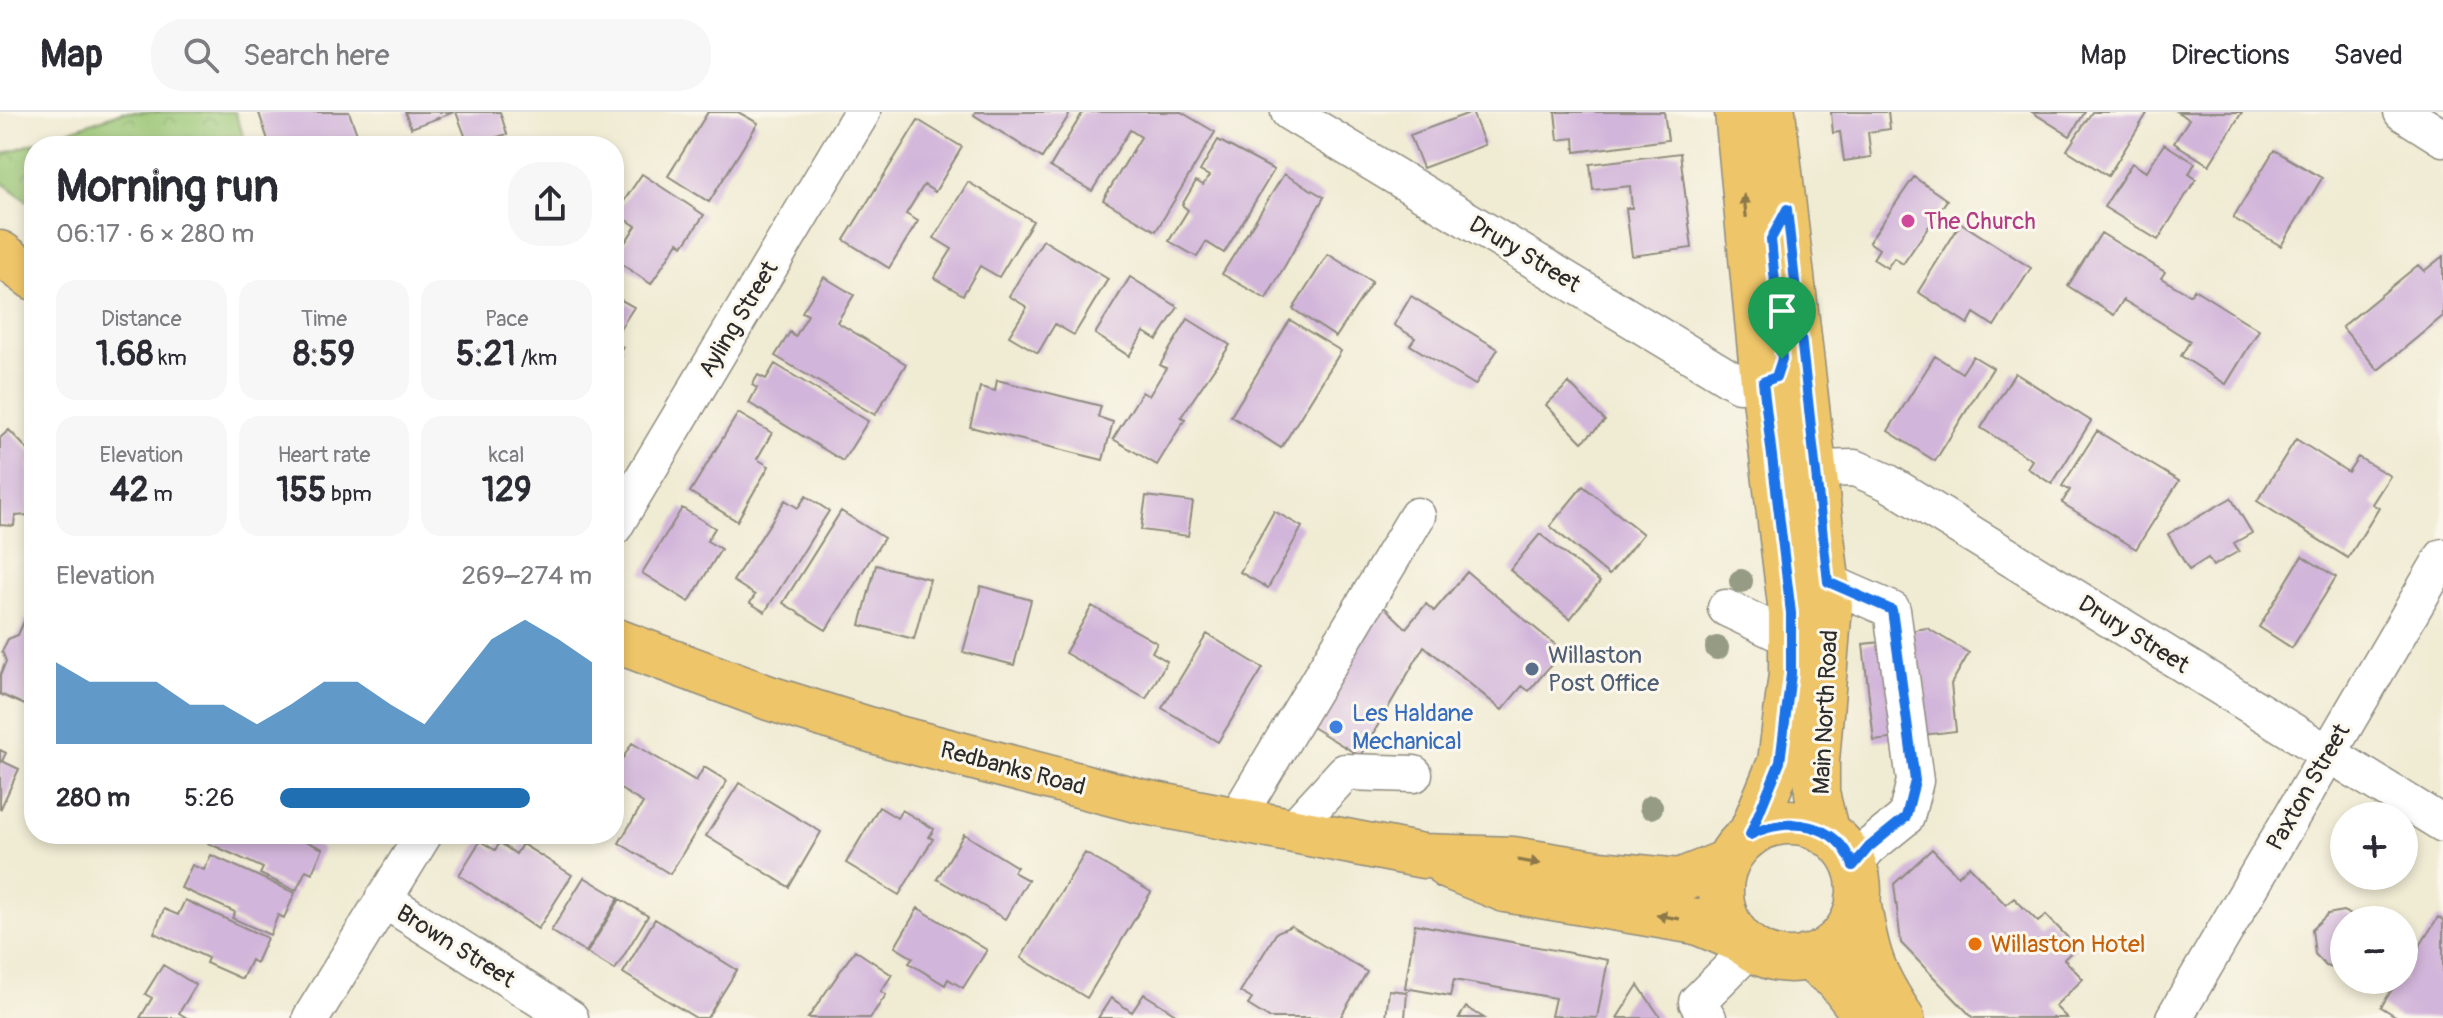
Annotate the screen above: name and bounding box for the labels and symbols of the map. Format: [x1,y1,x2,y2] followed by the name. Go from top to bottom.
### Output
[1738,193,1751,218] one-way arrow
[1924,207,2036,236] place label: The Church
[1464,210,1586,299] street label: Drury Street
[1899,212,1917,230] marker: The Church
[692,256,785,383] street label: Ayling Street
[1748,277,1816,359] pin
[2073,589,2195,680] street label: Drury Street
[1807,629,1844,795] street label: Main North Road
[1548,641,1659,698] place label: Willaston Post Office
[1523,660,1541,678] marker: Willaston Post Office
[1352,699,1473,756] place label: Les Haldane Mechanical
[1327,718,1345,736] marker: Les Haldane Mechanical
[2260,718,2357,856] street label: Paxton Street
[937,735,1089,802] street label: Redbanks Road
[1517,856,1542,868] one-way arrow
[391,899,521,995] street label: Brown Street
[1656,911,1681,923] one-way arrow
[1991,930,2146,959] place label: Willaston Hotel
[1966,935,1984,953] marker: Willaston Hotel

